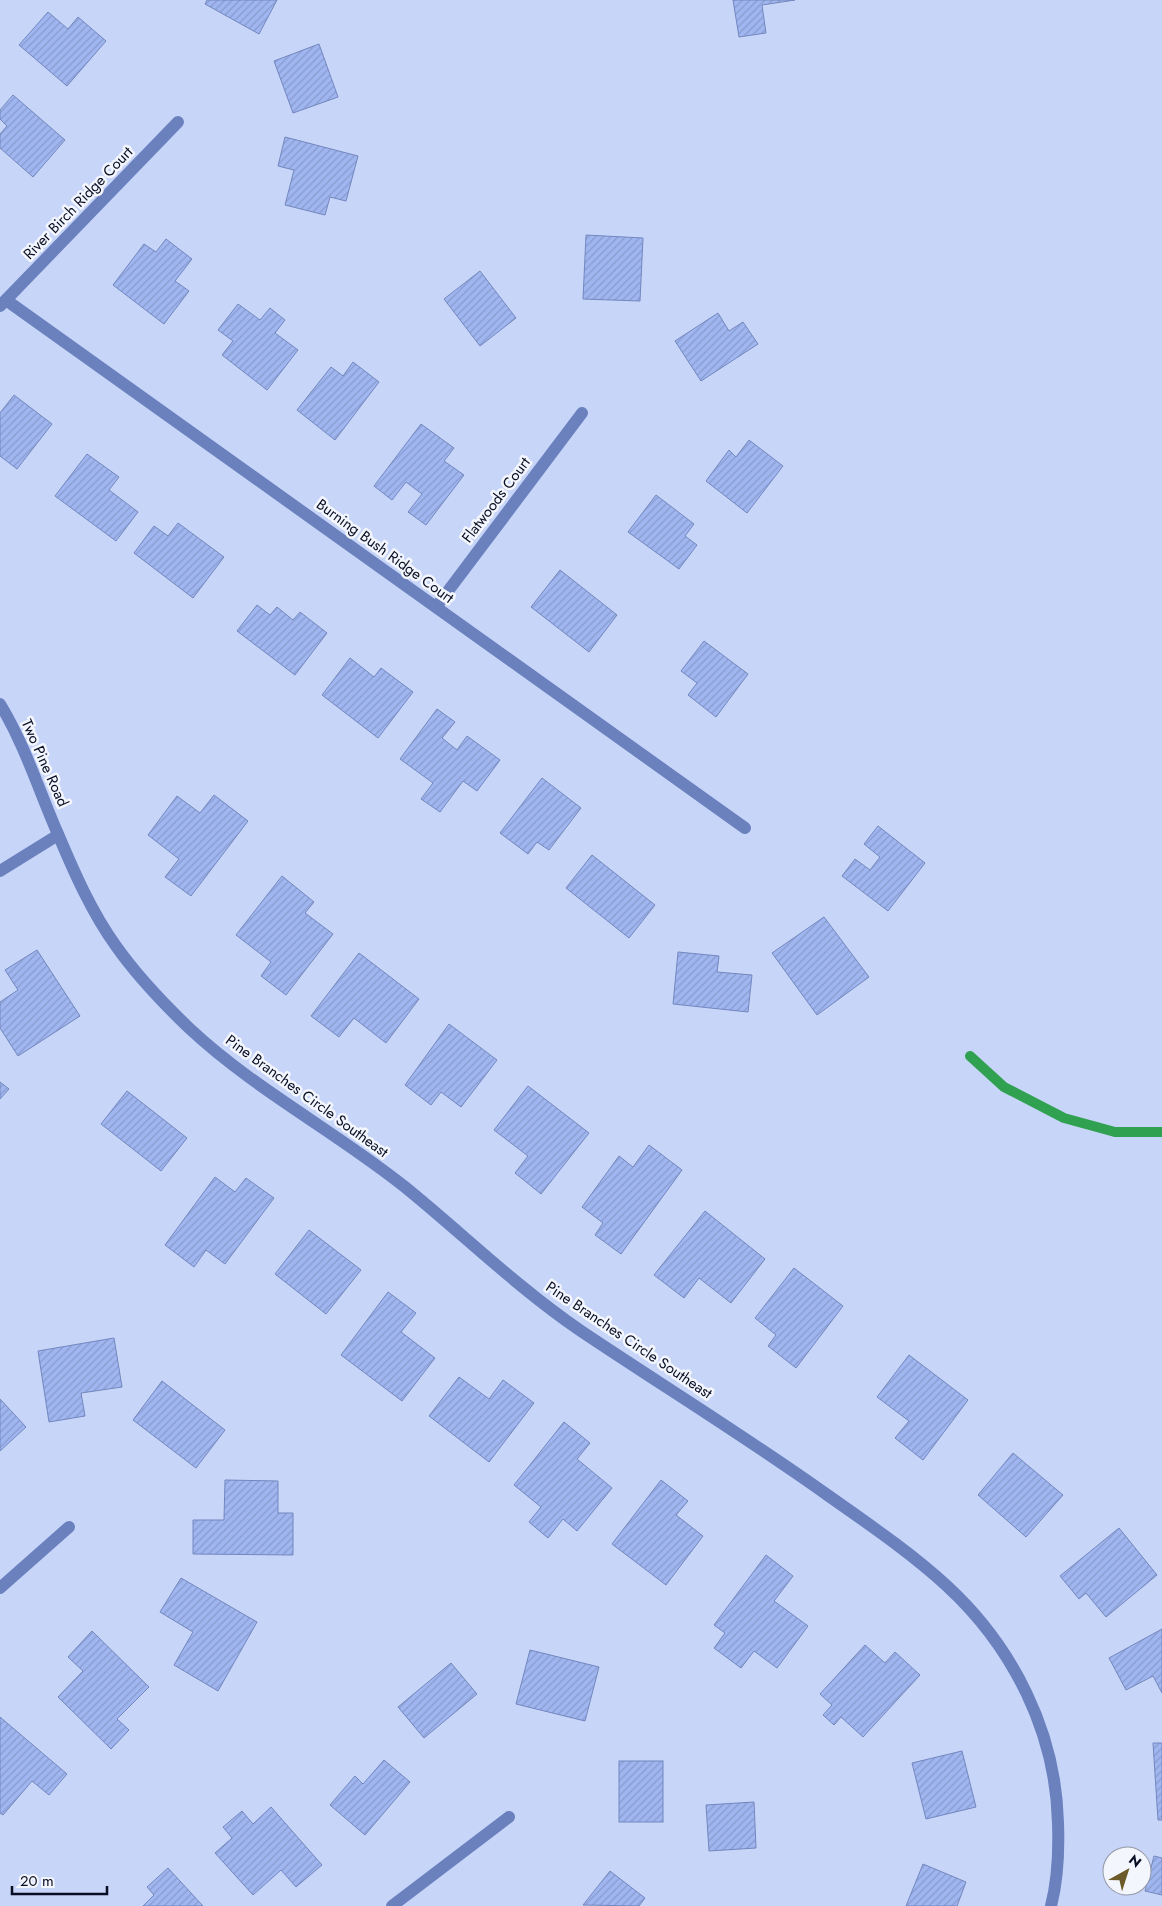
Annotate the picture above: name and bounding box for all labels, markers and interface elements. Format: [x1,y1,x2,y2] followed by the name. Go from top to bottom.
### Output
[18,141,138,264] street label: River Birch Ridge Court
[456,452,536,547] street label: Flatwoods Court
[312,493,459,609] street label: Burning Bush Ridge Court
[16,716,74,810] street label: Two Pine Road
[221,1029,393,1163] street label: Pine Branches Circle Southeast
[541,1276,717,1404] street label: Pine Branches Circle Southeast
[1102,1846,1152,1896] north arrow
[1125,1850,1146,1872] text: N
[12,1864,108,1896] scale bar
[20,1870,54,1892] text: 20 m

